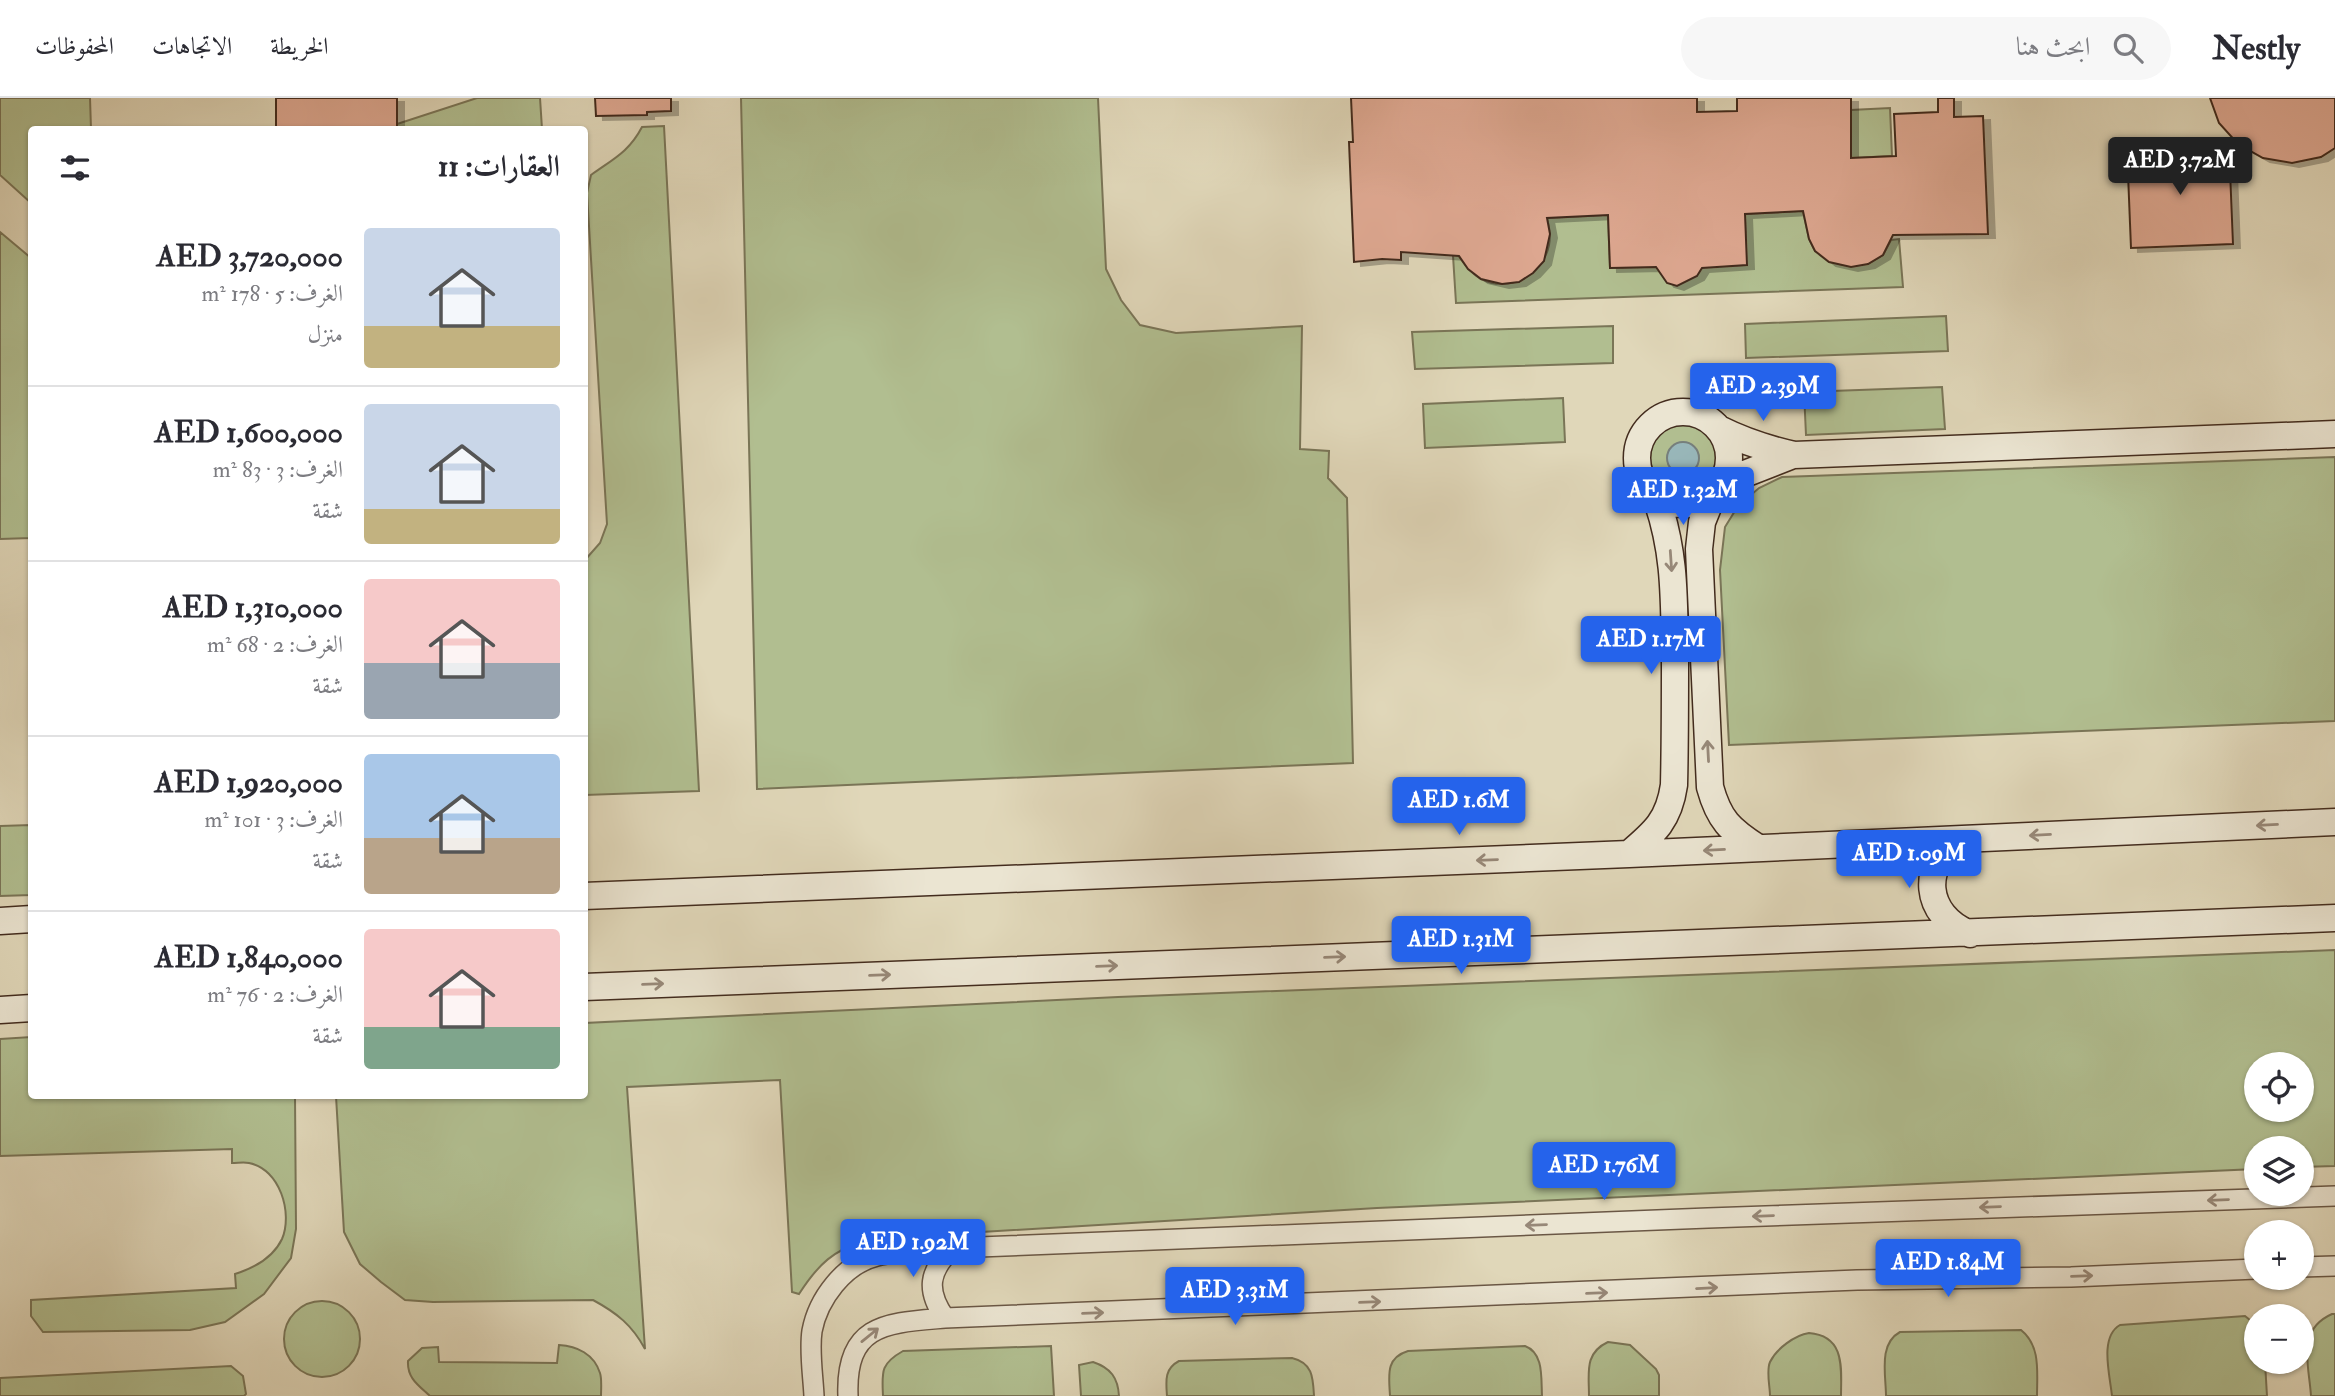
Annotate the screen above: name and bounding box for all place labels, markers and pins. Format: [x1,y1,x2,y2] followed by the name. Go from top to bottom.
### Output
[2100,138,2260,197] pin: AED 3.72M
[1683,364,1843,423] pin: AED 2.39M
[1603,468,1763,527] pin: AED 1.32M
[1571,616,1731,676] pin: AED 1.17M
[1387,778,1531,837] pin: AED 1.6M
[1829,830,1989,890] pin: AED 1.09M
[1381,916,1541,976] pin: AED 1.31M
[1524,1142,1684,1202] pin: AED 1.76M
[833,1220,993,1279] pin: AED 1.92M
[1868,1240,2028,1299] pin: AED 1.84M
[1155,1268,1315,1327] pin: AED 3.31M

